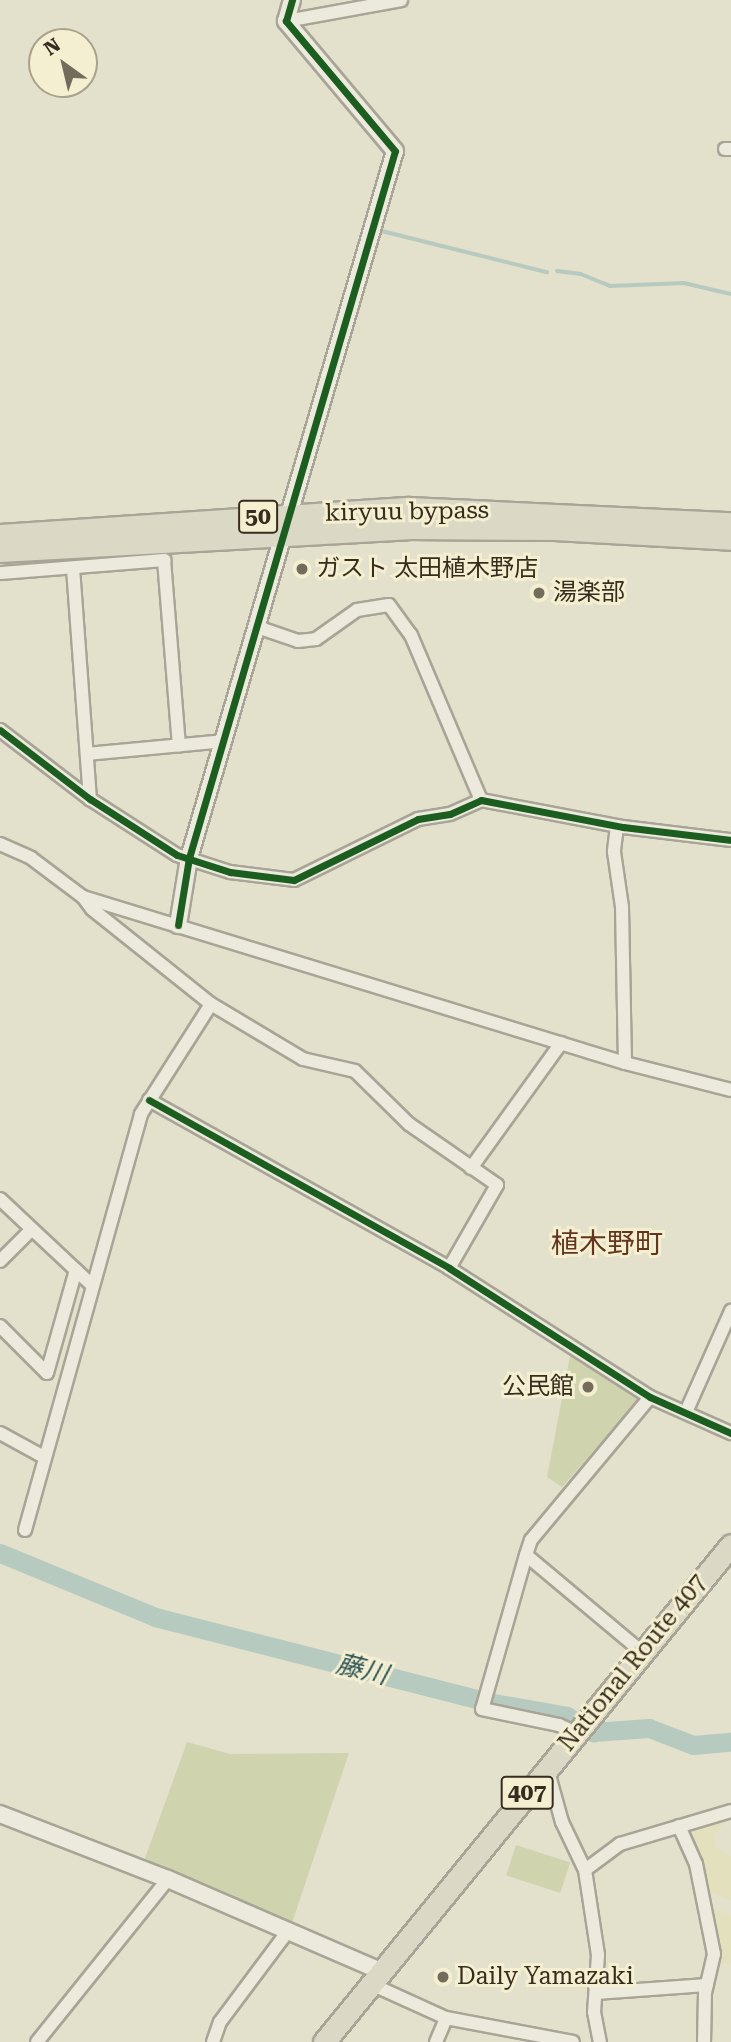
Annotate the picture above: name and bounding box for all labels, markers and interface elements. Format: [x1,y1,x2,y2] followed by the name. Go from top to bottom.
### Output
[28,28,98,98] north arrow
[40,33,65,60] text: N
[325,496,489,528] street label: kiryuu bypass
[237,498,279,537] road number: 50
[316,555,538,583] place label: ガスト 太田植木野店
[294,561,310,577] marker: ガスト 太田植木野店
[553,579,625,607] place label: 湯楽部
[531,585,547,601] marker: 湯楽部
[551,1227,663,1261] district label: 植木野町
[502,1373,574,1401] place label: 公民館
[580,1379,596,1395] marker: 公民館
[553,1569,713,1757] street label: National Route 407
[333,1649,391,1691] water label: 藤川
[499,1774,555,1812] road number: 407
[457,1963,634,1991] place label: Daily Yamazaki
[435,1969,451,1985] marker: Daily Yamazaki

